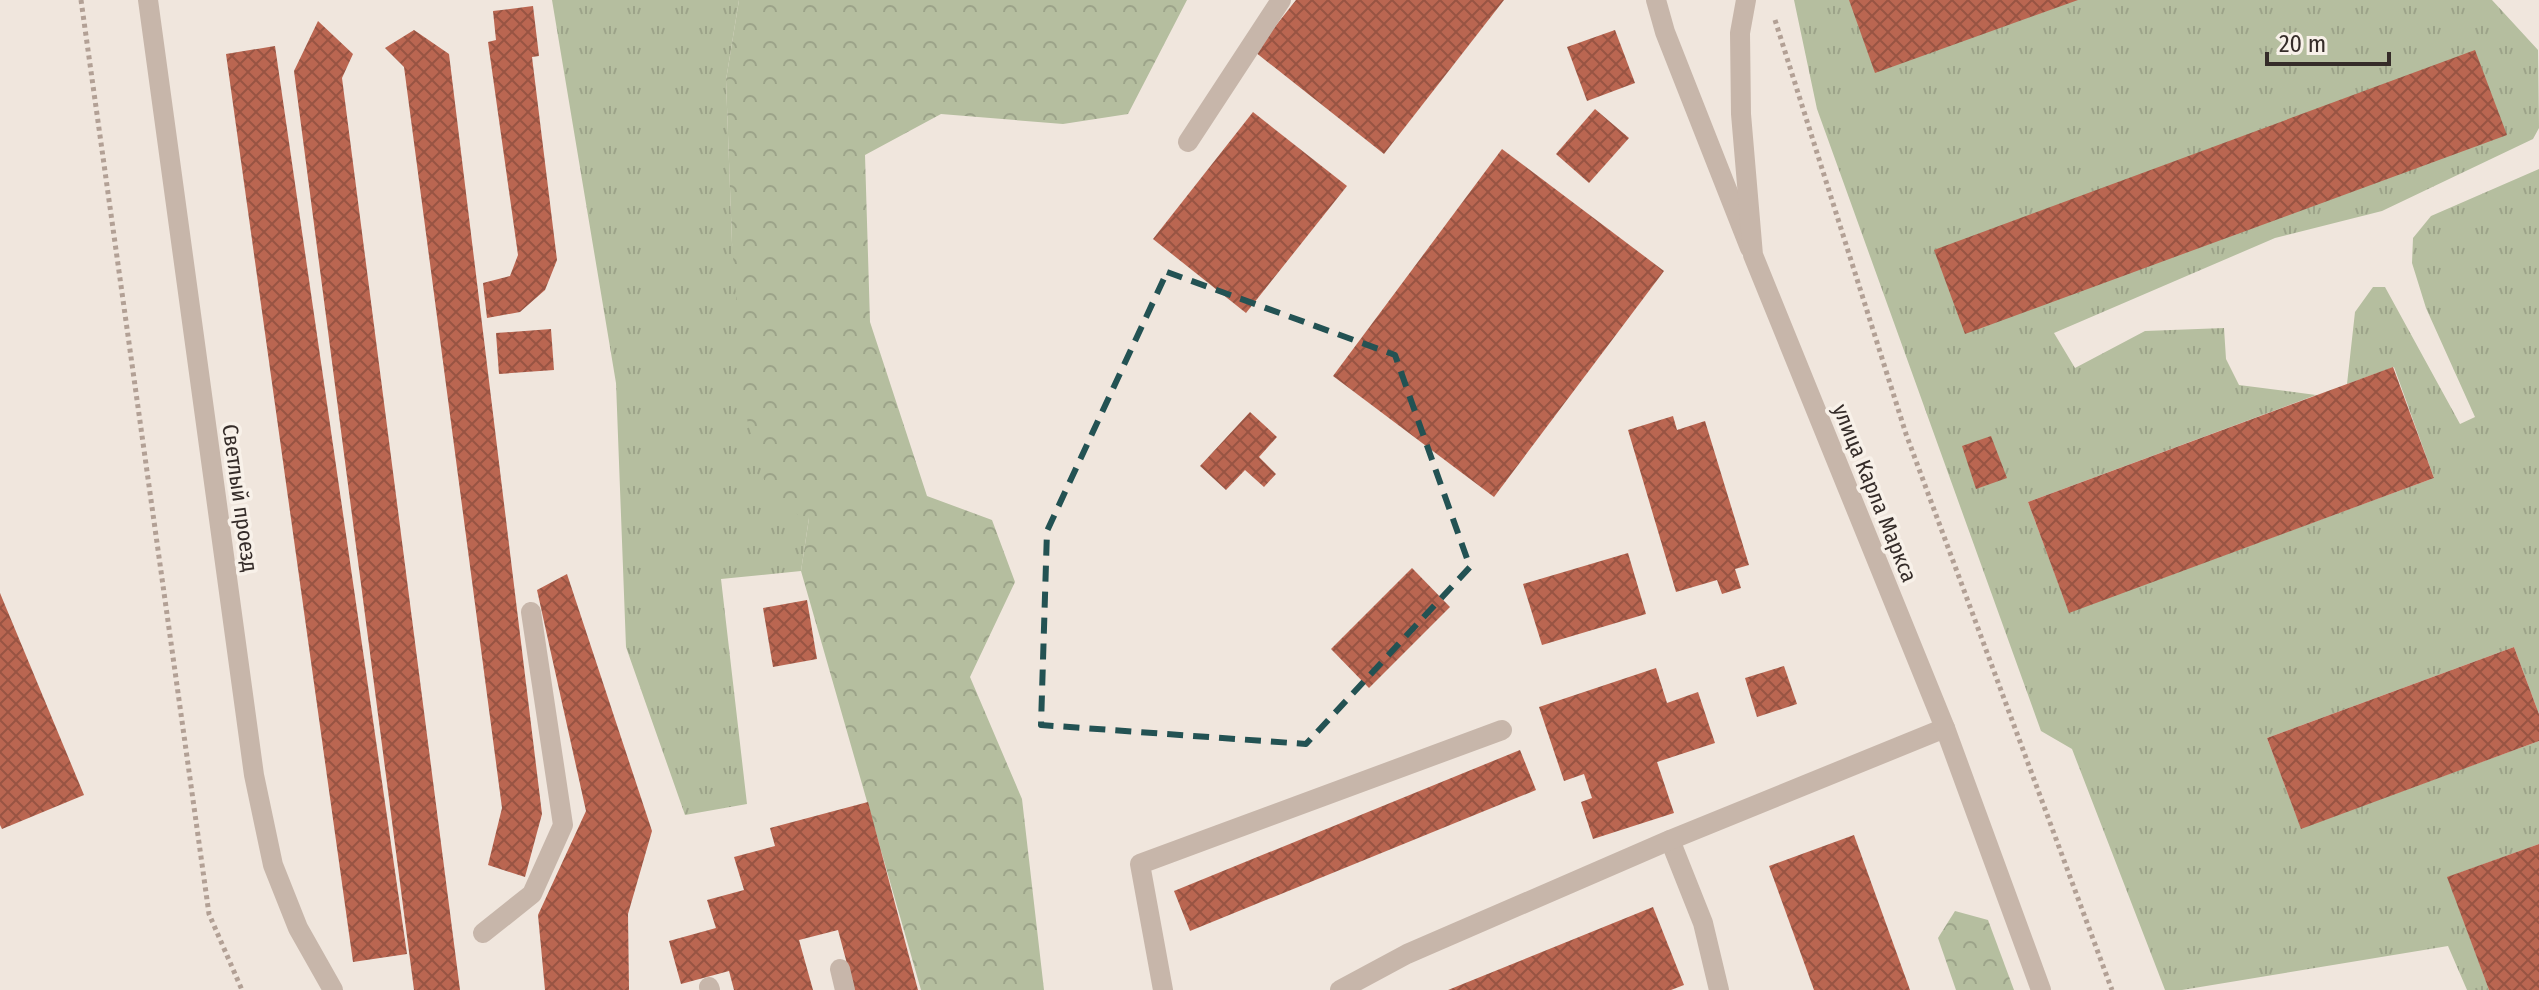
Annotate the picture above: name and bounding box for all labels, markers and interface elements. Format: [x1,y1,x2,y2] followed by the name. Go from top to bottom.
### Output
[2267,16,2389,66] scale bar
[2279,30,2326,58] text: 20 m
[1827,400,1923,586] street label: улица Карла Маркса
[216,422,264,574] street label: Светлый проезд

